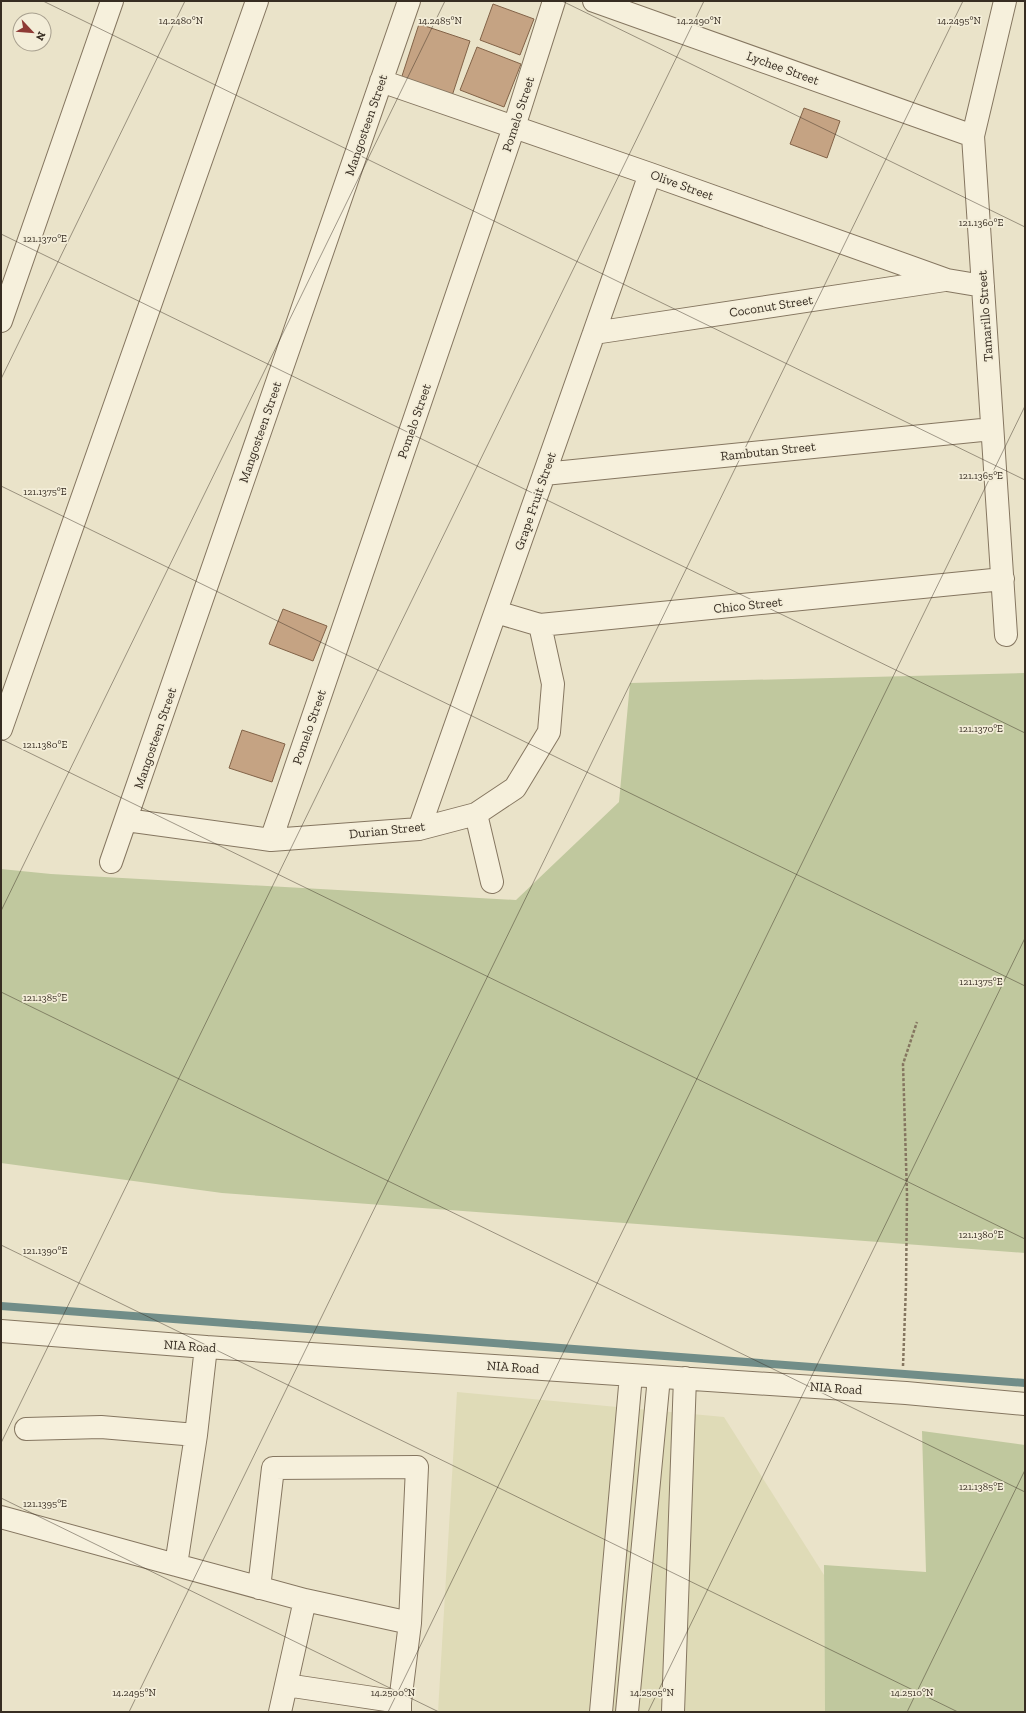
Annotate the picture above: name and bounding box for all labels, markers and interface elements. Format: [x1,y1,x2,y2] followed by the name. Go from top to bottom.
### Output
[12,12,52,52] north arrow
[159,15,204,27] text: 14.2480°N
[418,15,462,27] text: 14.2485°N
[677,15,722,27] text: 14.2490°N
[937,15,981,27] text: 14.2495°N
[33,30,48,43] text: N
[745,48,821,88] street label: Lychee Street
[342,72,390,178] street label: Mangosteen Street
[499,74,537,154] street label: Pomelo Street
[648,167,716,203] street label: Olive Street
[959,217,1003,229] text: 121.1360°E
[23,233,67,245] text: 121.1370°E
[974,270,996,362] street label: Tamarillo Street
[728,292,814,320] street label: Coconut Street
[236,379,284,485] street label: Mangosteen Street
[394,381,434,461] street label: Pomelo Street
[720,439,816,463] street label: Rambutan Street
[511,450,559,552] street label: Grape Fruit Street
[959,470,1003,482] text: 121.1365°E
[23,486,67,498] text: 121.1375°E
[713,594,783,616] street label: Chico Street
[131,685,179,791] street label: Mangosteen Street
[289,687,329,767] street label: Pomelo Street
[959,723,1003,735] text: 121.1370°E
[23,739,67,751] text: 121.1380°E
[348,819,426,841] street label: Durian Street
[959,976,1003,988] text: 121.1375°E
[23,992,67,1004] text: 121.1385°E
[959,1229,1003,1241] text: 121.1380°E
[23,1245,67,1257] text: 121.1390°E
[163,1337,217,1355] street label: NIA Road
[486,1358,540,1376] street label: NIA Road
[809,1379,863,1397] street label: NIA Road
[959,1481,1003,1493] text: 121.1385°E
[23,1498,67,1510] text: 121.1395°E
[112,1687,156,1699] text: 14.2495°N
[371,1687,416,1699] text: 14.2500°N
[630,1687,675,1699] text: 14.2505°N
[891,1687,934,1699] text: 14.2510°N

